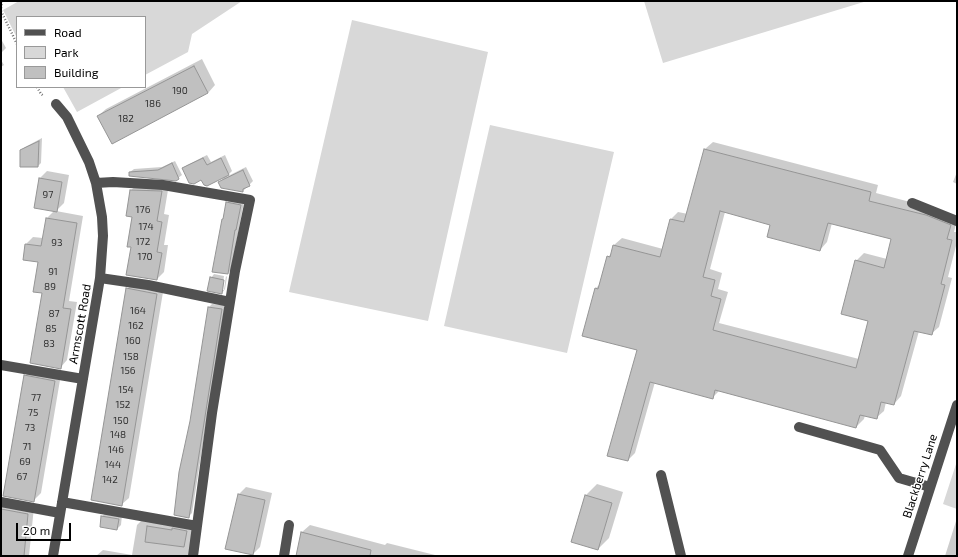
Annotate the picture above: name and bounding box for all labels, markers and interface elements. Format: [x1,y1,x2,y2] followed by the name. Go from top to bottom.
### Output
[16,16,146,88] legend
[54,25,82,39] text: Road
[54,45,79,59] text: Park
[54,65,98,79] text: Building
[172,85,188,97] house number: 190
[145,98,161,110] house number: 186
[118,113,134,125] house number: 182
[43,189,53,201] house number: 97
[136,204,150,216] house number: 176
[138,221,154,233] house number: 174
[136,236,150,248] house number: 172
[51,237,63,249] house number: 93
[137,251,153,263] house number: 170
[48,266,58,278] house number: 91
[44,281,56,293] house number: 89
[66,283,94,365] street label: Armscott Road
[130,305,146,317] house number: 164
[48,308,60,320] house number: 87
[128,320,144,332] house number: 162
[45,323,57,335] house number: 85
[125,335,141,347] house number: 160
[43,338,55,350] house number: 83
[123,351,139,363] house number: 158
[120,365,136,377] house number: 156
[118,384,134,396] house number: 154
[31,392,41,404] house number: 77
[116,399,130,411] house number: 152
[28,407,38,419] house number: 75
[113,415,129,427] house number: 150
[25,422,35,434] house number: 73
[110,429,126,441] house number: 148
[900,432,940,520] street label: Blackberry Lane
[22,441,32,453] house number: 71
[108,444,124,456] house number: 146
[19,456,31,468] house number: 69
[105,459,121,471] house number: 144
[17,471,27,483] house number: 67
[102,474,118,486] house number: 142
[18,515,73,541] scale bar
[23,523,50,537] text: 20 m

